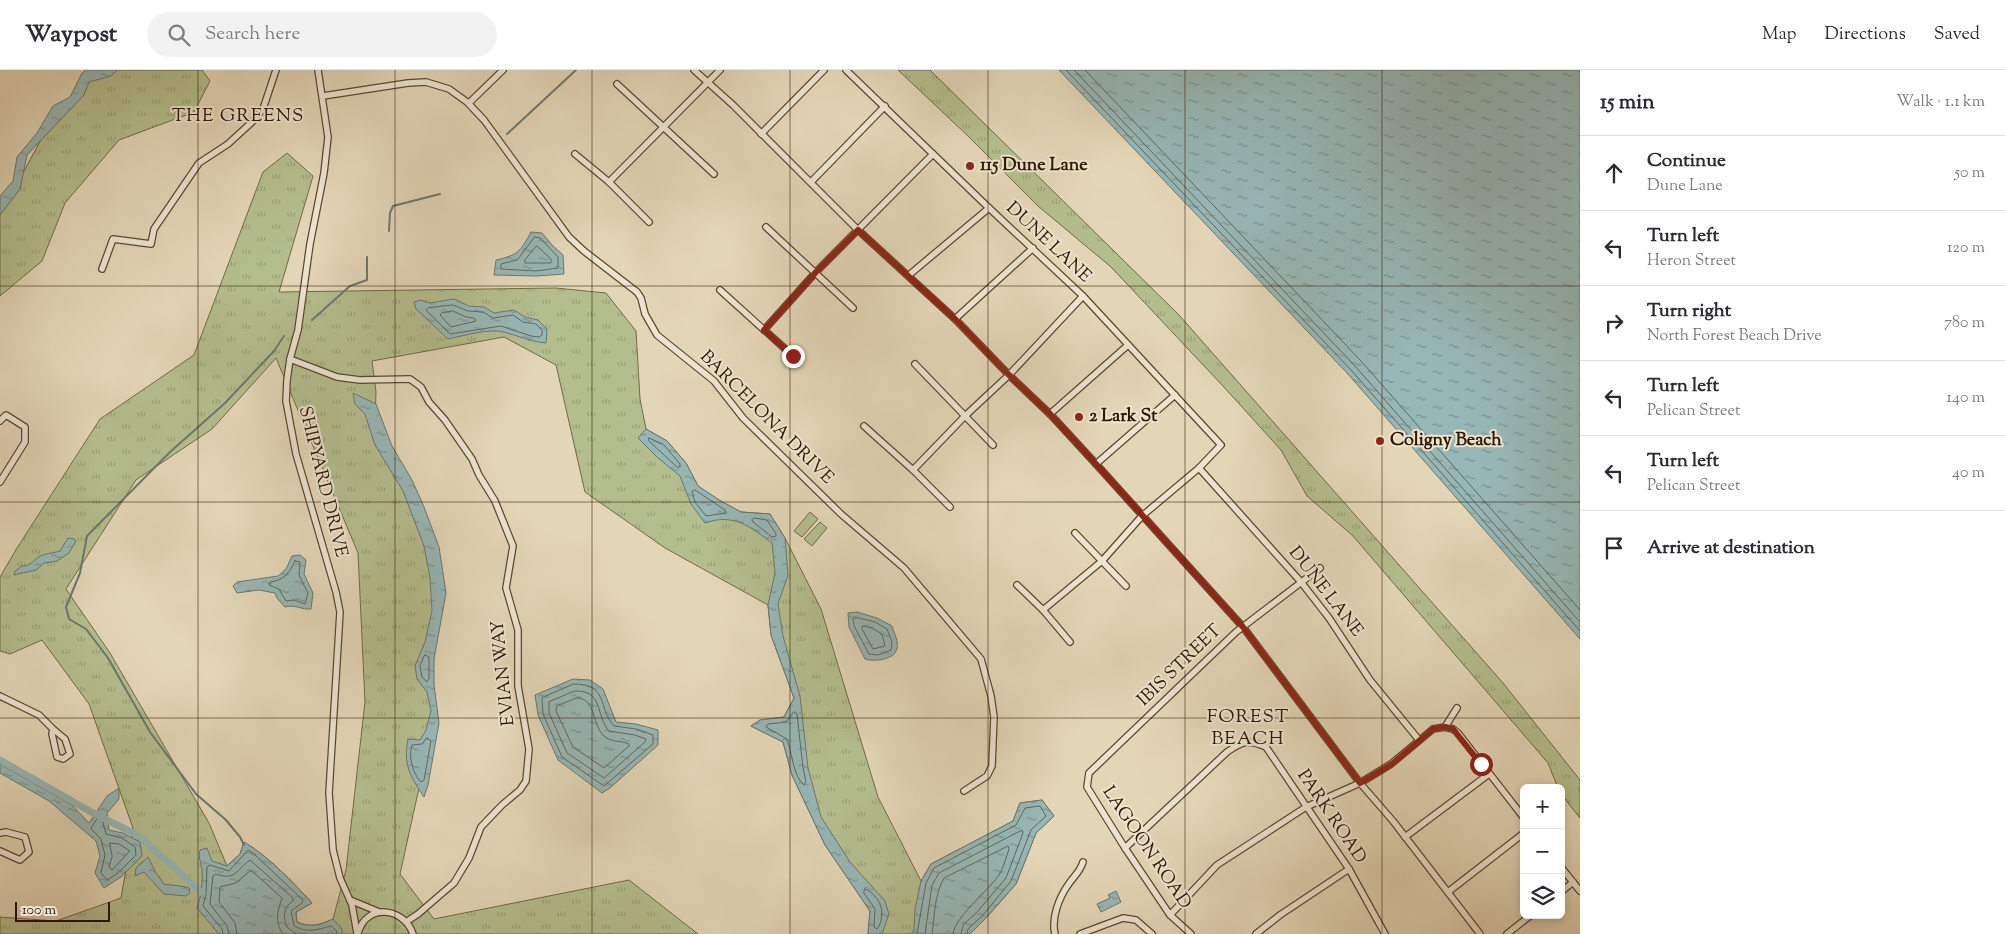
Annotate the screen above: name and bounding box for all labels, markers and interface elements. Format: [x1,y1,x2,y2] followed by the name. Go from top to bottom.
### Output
[147,12,497,57] search box
[25,18,117,52] text: Waypost
[165,21,193,49] icon: search
[205,21,300,48] text: Search here
[1762,22,1797,48] text: Map
[1825,22,1906,48] text: Directions
[1934,22,1980,48] text: Saved
[1600,88,1655,118] text: 15 min
[1896,91,1985,114] text: Walk · 1.1 km
[172,103,304,130] district label: THE GREENS
[1647,148,1726,175] text: Continue
[980,153,1088,179] place label: 115 Dune Lane
[1600,159,1628,187] icon: ahead
[964,160,976,172] marker: 115 Dune Lane
[1954,162,1985,185] text: 50 m
[1647,175,1723,198] text: Dune Lane
[999,196,1097,290] street label: DUNE LANE
[1647,223,1719,250] text: Turn left
[1600,234,1628,262] icon: left
[1947,237,1985,260] text: 120 m
[1647,250,1736,273] text: Heron Street
[1647,298,1731,325] text: Turn right
[1600,309,1628,337] icon: right
[1944,312,1985,335] text: 780 m
[1647,325,1822,348] text: North Forest Beach Drive
[693,345,839,491] street label: BARCELONA DRIVE
[782,345,805,368] route end
[1647,373,1719,400] text: Turn left
[1600,384,1628,412] icon: left
[1947,387,1985,410] text: 140 m
[1647,400,1740,423] text: Pelican Street
[291,404,353,560] street label: SHIPYARD DRIVE
[1089,404,1158,430] place label: 2 Lark St
[1073,411,1085,423] marker: 2 Lark St
[1390,428,1502,454] place label: Coligny Beach
[1374,435,1386,447] marker: Coligny Beach
[1647,448,1719,475] text: Turn left
[1600,459,1628,487] icon: left
[1952,462,1985,485] text: 40 m
[1647,475,1740,498] text: Pelican Street
[1600,534,1628,562] icon: arrive
[1647,535,1815,562] text: Arrive at destination
[1281,541,1369,643] street label: DUNE LANE
[485,619,522,727] street label: EVIAN WAY
[1132,619,1228,713] street label: IBIS STREET
[1207,704,1289,753] district label: FOREST BEACH
[1470,753,1493,776] route start
[1290,765,1372,869] street label: PARK ROAD
[1095,781,1197,915] street label: LAGOON ROAD
[1520,784,1565,919] map controls
[1520,784,1565,829] button: +
[1520,829,1565,874] button: −
[1520,874,1565,919] button: layers
[15,899,110,922] scale bar
[22,901,56,921] text: 100 m

